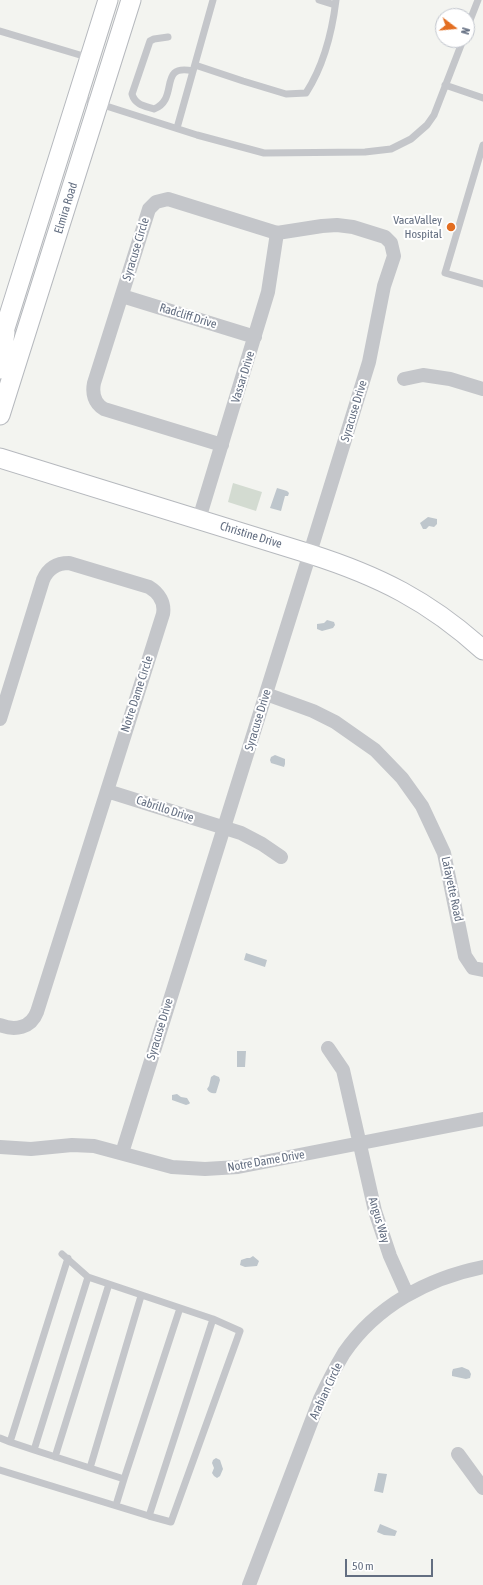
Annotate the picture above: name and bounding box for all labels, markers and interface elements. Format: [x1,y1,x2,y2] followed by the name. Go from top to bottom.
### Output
[435,8,475,48] north arrow
[459,26,472,36] text: N
[51,180,81,236] street label: Elmira Road
[393,213,442,241] place label: VacaValley Hospital
[120,216,152,282] street label: Syracuse Circle
[445,221,457,233] marker: VacaValley Hospital
[158,300,218,332] street label: Radcliff Drive
[228,349,258,405] street label: Vassar Drive
[338,378,370,444] street label: Syracuse Drive
[218,519,284,551] street label: Christine Drive
[118,654,156,734] street label: Notre Dame Circle
[242,687,274,753] street label: Syracuse Drive
[134,793,196,825] street label: Cabrillo Drive
[438,855,466,923] street label: Lafayette Road
[144,996,176,1062] street label: Syracuse Drive
[226,1147,306,1175] street label: Notre Dame Drive
[365,1195,393,1245] street label: Angus Way
[307,1360,345,1422] street label: Arabian Circle
[347,1551,435,1577] scale bar
[352,1559,374,1573] text: 50 m

